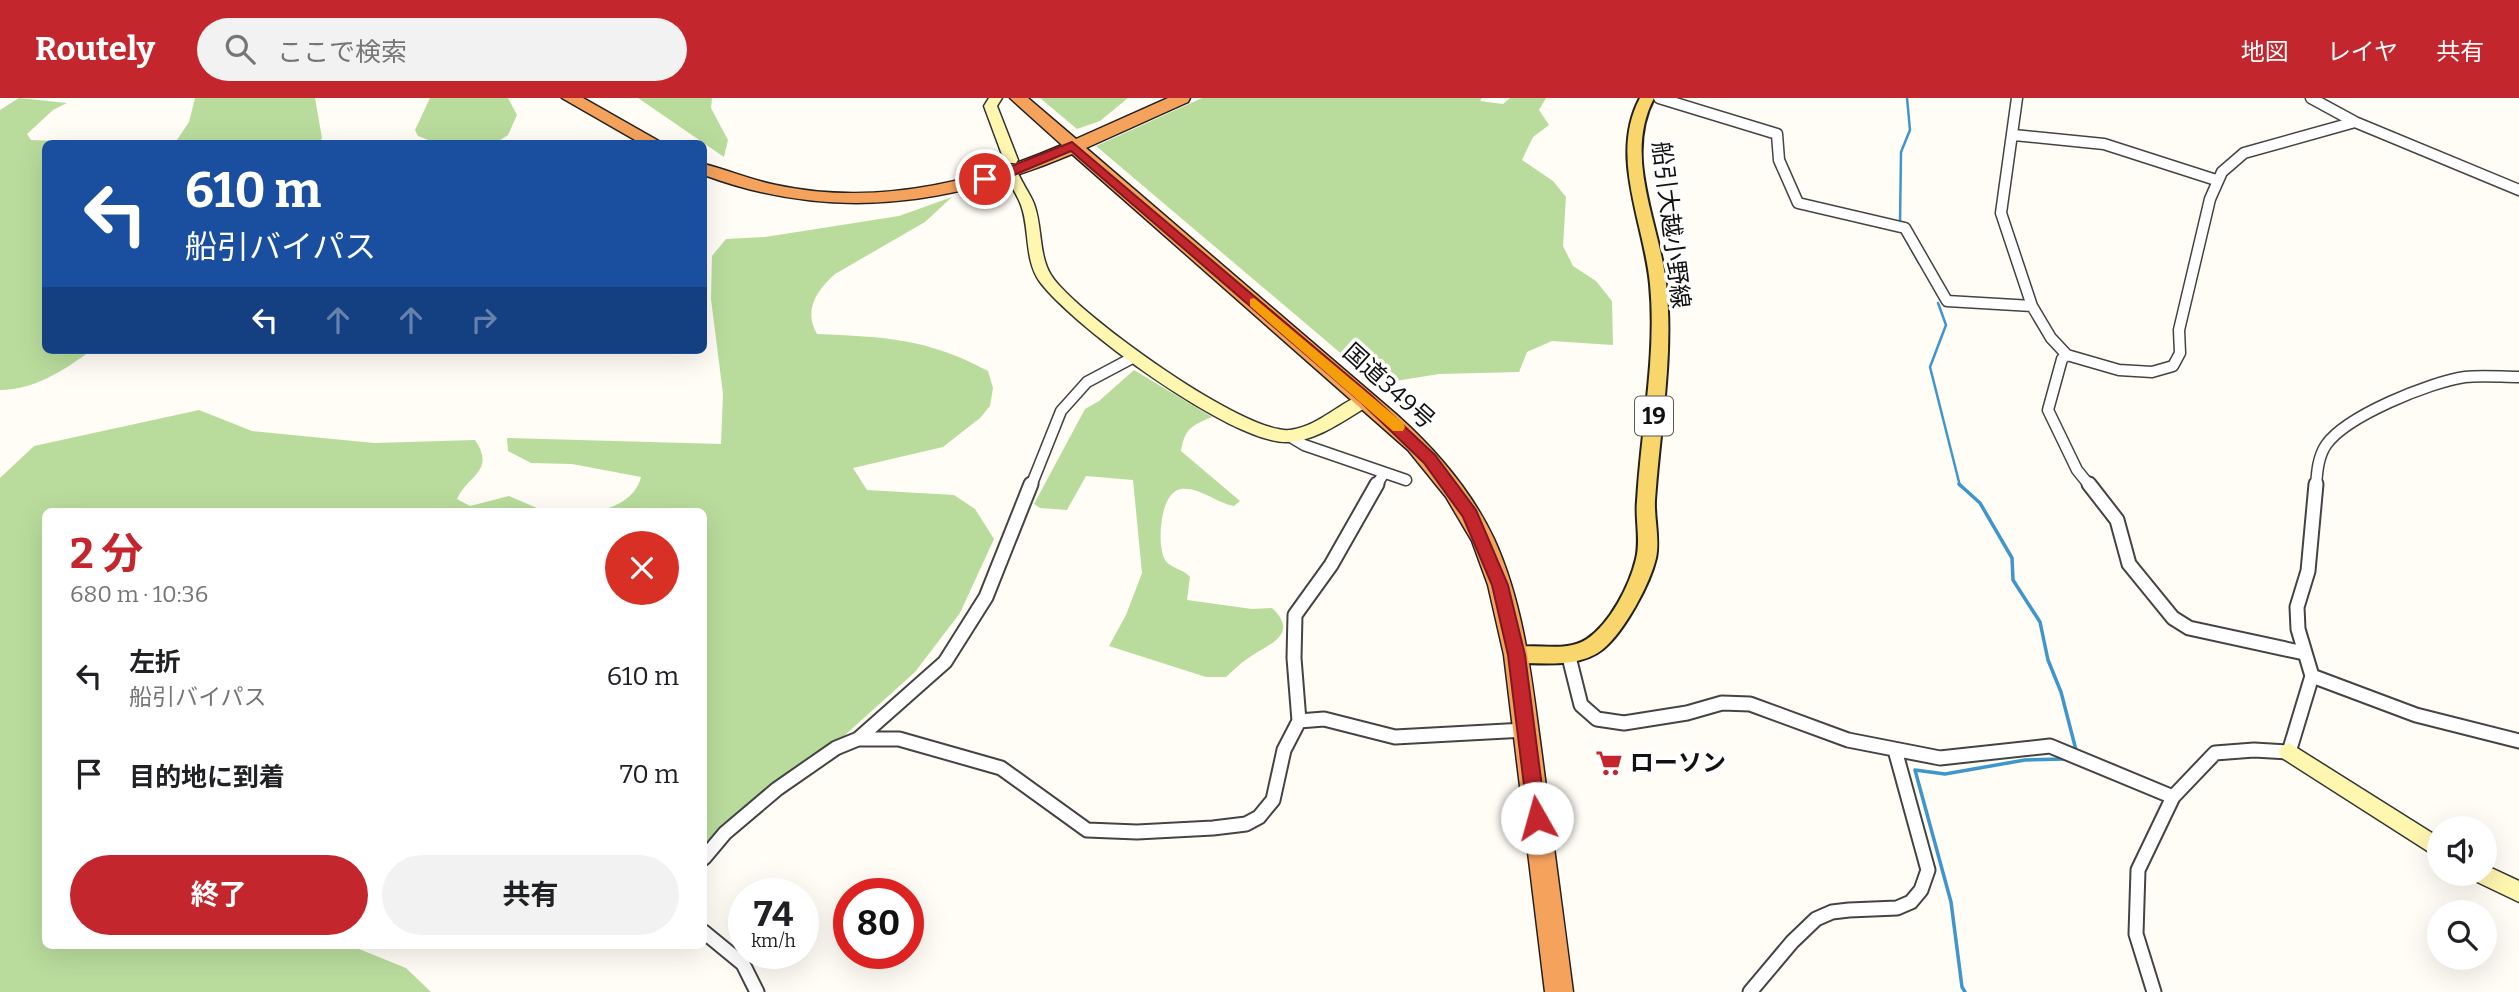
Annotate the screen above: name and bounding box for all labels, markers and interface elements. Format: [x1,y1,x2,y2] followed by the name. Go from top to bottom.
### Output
[197,18,687,81] search box
[35,29,155,69] text: Routely
[221,30,259,68] icon: search
[277,37,407,68] text: ここで検索
[2241,38,2289,66] text: 地図
[2327,38,2398,66] text: レイヤ
[2436,38,2484,66] text: 共有
[1647,140,1695,310] street label: 船引大越小野線
[955,149,1015,209] pin
[966,160,1004,198] icon: arrive
[185,161,321,220] text: 610 m
[70,168,161,259] icon: left
[185,228,376,266] text: 船引バイパス
[246,301,284,339] icon: left
[319,301,357,339] icon: ahead
[392,301,430,339] icon: ahead
[465,301,503,339] icon: right
[1337,338,1441,434] street label: 国道349号
[1635,396,1673,436] road number: 19
[70,529,143,579] text: 2 分
[605,531,679,605] button: close
[70,580,208,608] text: 680 m · 10:36
[129,647,181,678] text: 左折
[70,657,108,695] icon: left
[607,661,679,692] text: 610 m
[129,683,267,711] text: 船引バイパス
[1594,748,1624,778] supermarket icon: ローソン
[1630,749,1726,777] place label: ローソン
[70,755,108,793] icon: arrive
[620,759,679,790] text: 70 m
[129,762,285,793] text: 目的地に到着
[1500,781,1574,855] position arrow
[2427,816,2497,970] map controls
[2427,816,2497,886] button: sound
[70,855,368,935] button: 終了
[382,855,679,935] button: 共有
[833,878,924,969] speed limit sign: 80
[754,893,793,935] text: 74
[2427,900,2497,970] button: search
[751,930,796,952] text: km/h

